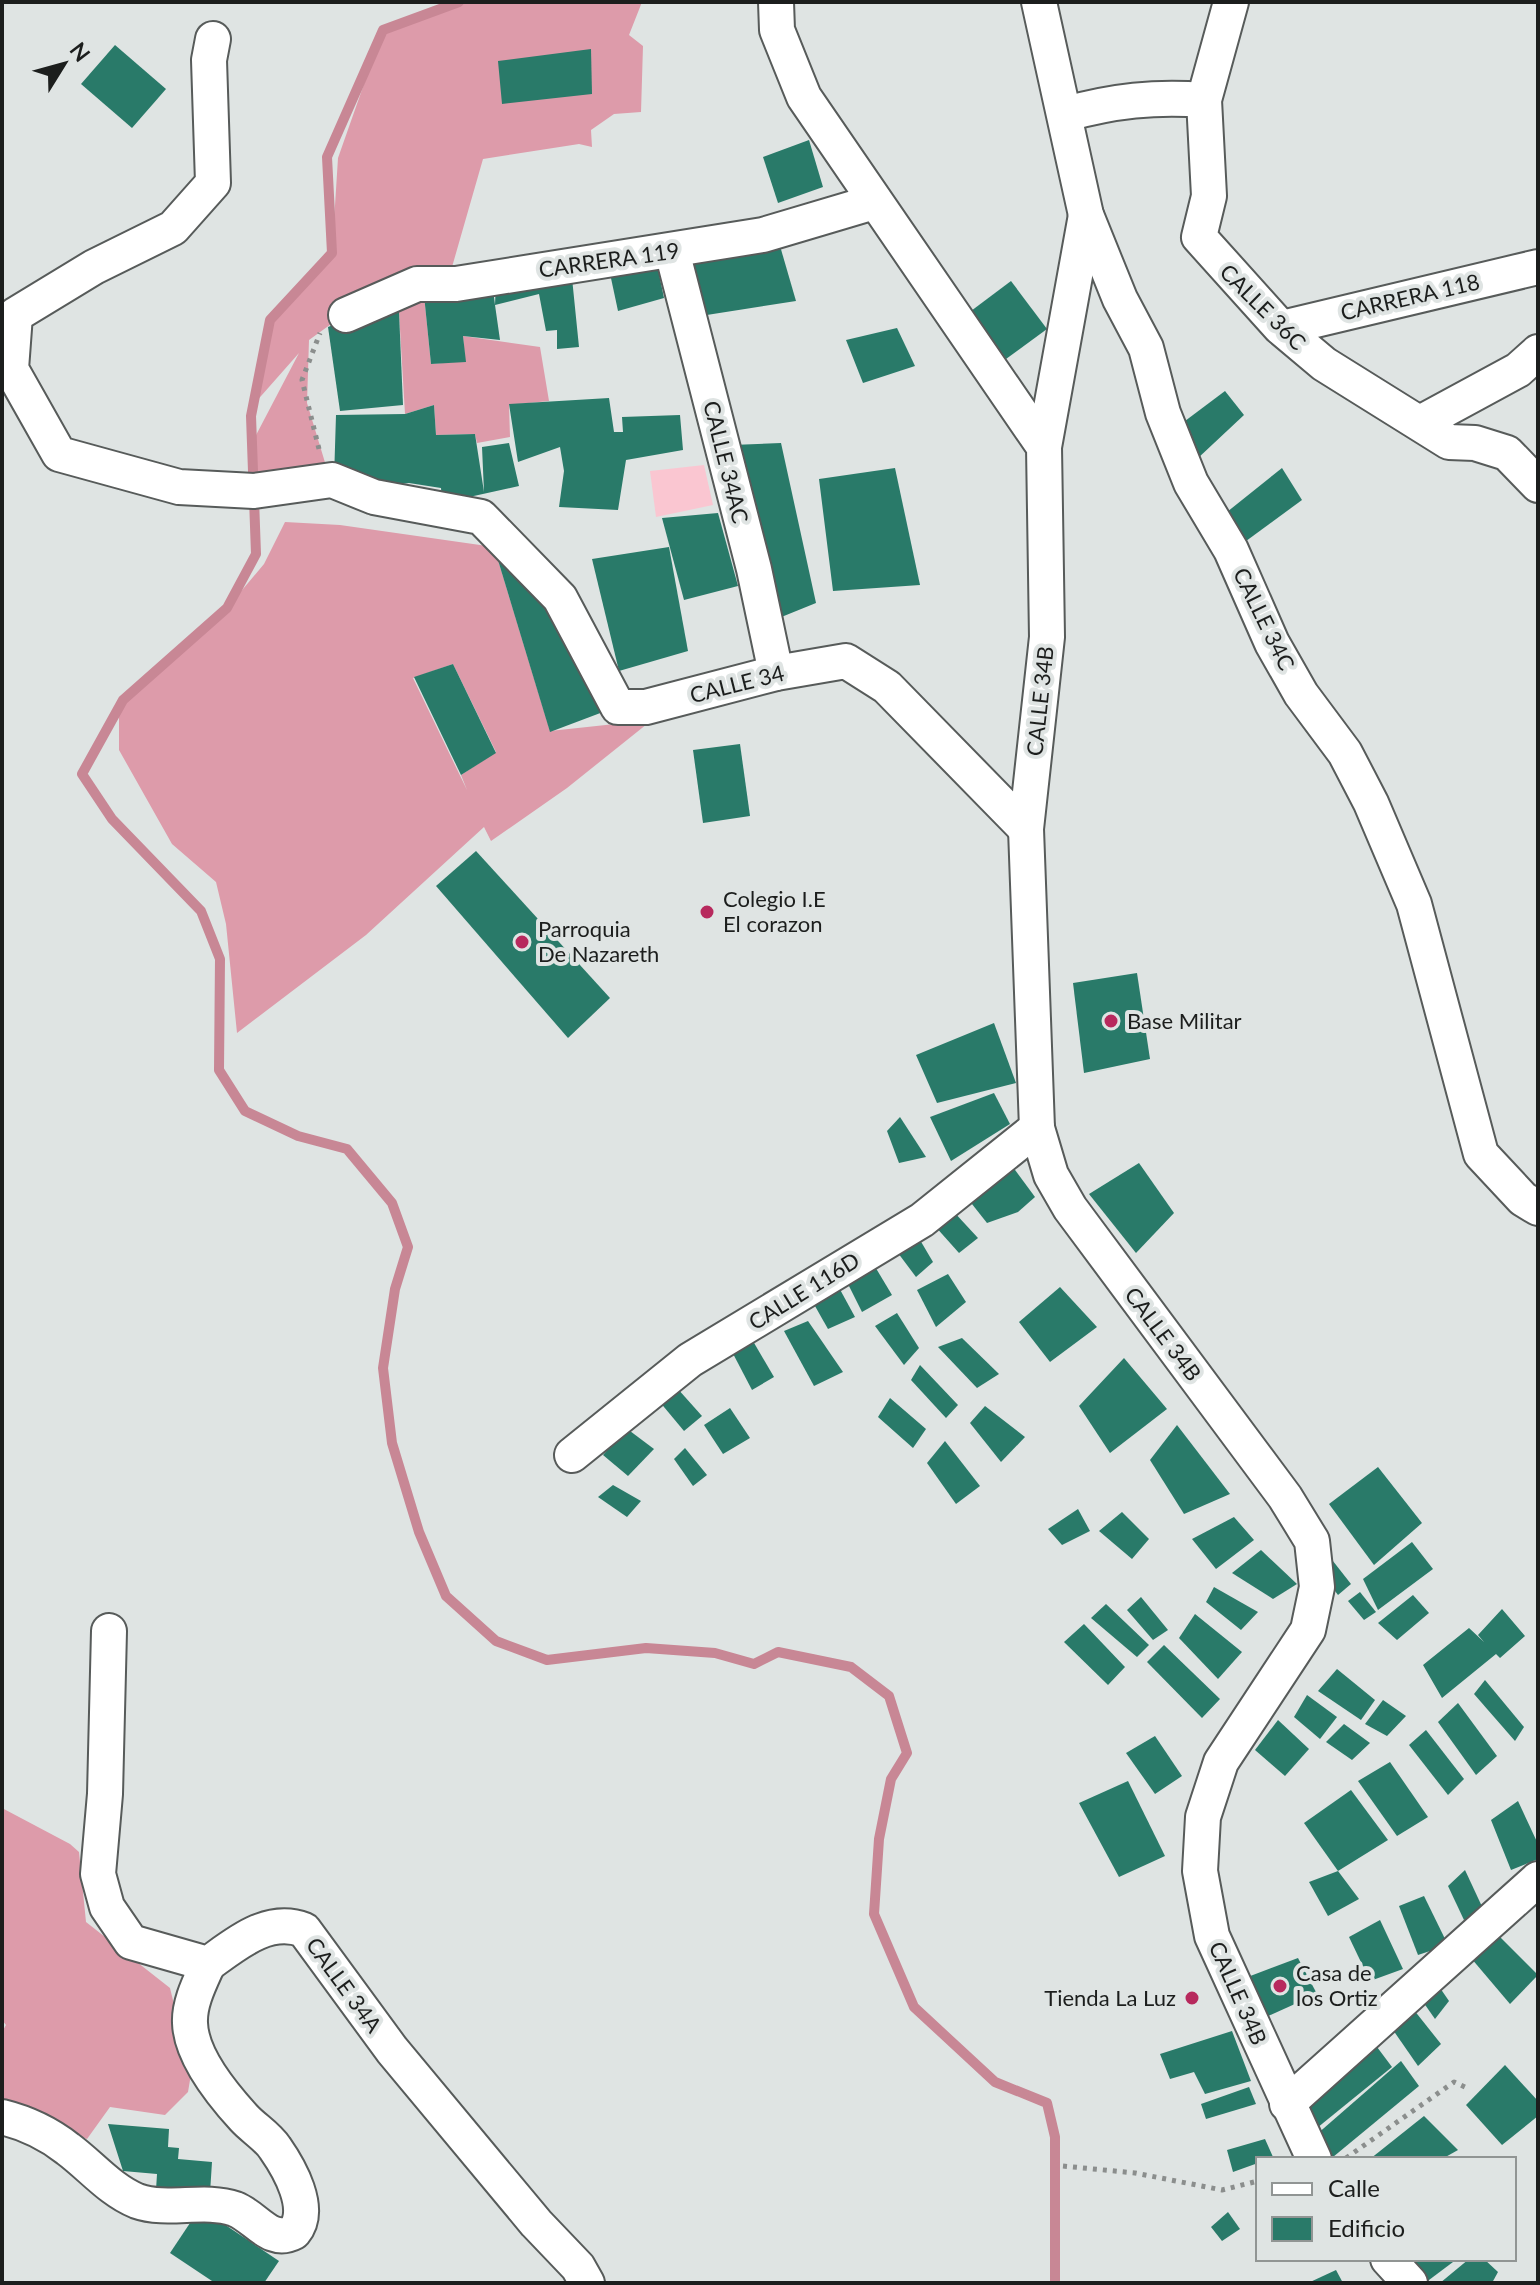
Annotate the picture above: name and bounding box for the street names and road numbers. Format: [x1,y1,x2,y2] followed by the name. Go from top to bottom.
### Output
[537,236,681,283] street label: CARRERA 119
[1215,258,1312,356] street label: CALLE 36C
[1338,267,1482,326] street label: CARRERA 118
[698,398,755,526] street label: CALLE 34AC
[1228,563,1301,675] street label: CALLE 34C
[1020,645,1059,757] street label: CALLE 34B
[687,659,787,708] street label: CALLE 34
[743,1246,864,1335] street label: CALLE 116D
[1119,1282,1207,1386] street label: CALLE 34B
[301,1932,388,2038] street label: CALLE 34A
[1204,1937,1273,2049] street label: CALLE 34B

